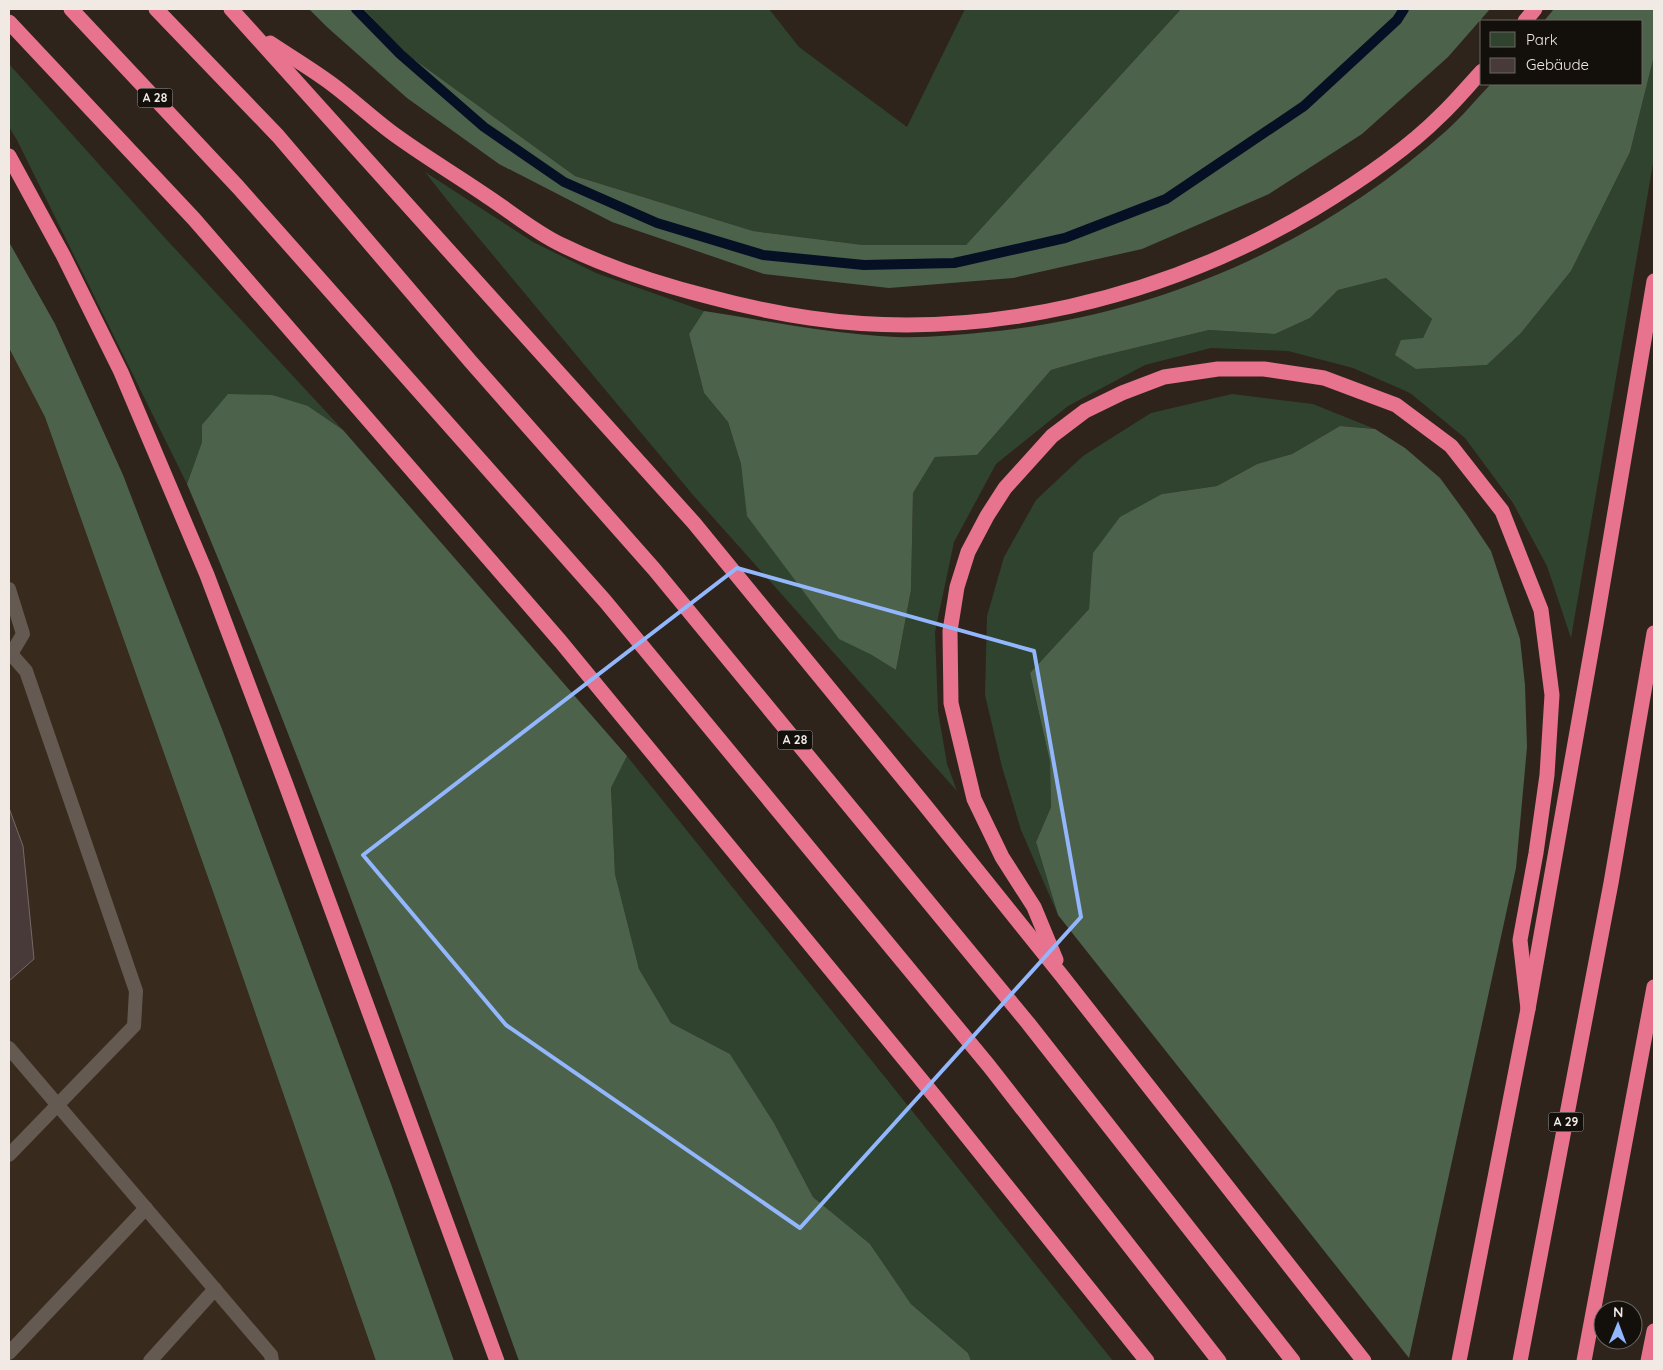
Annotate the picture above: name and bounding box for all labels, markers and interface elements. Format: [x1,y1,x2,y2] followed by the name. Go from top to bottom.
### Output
[1480,20,1643,85] legend
[1526,30,1558,49] text: Park
[1526,55,1589,74] text: Gebäude
[138,89,172,108] road number: A 28
[778,730,812,750] road number: A 28
[1548,1112,1584,1132] road number: A 29
[1593,1300,1643,1350] north arrow
[1613,1303,1624,1321] text: N

